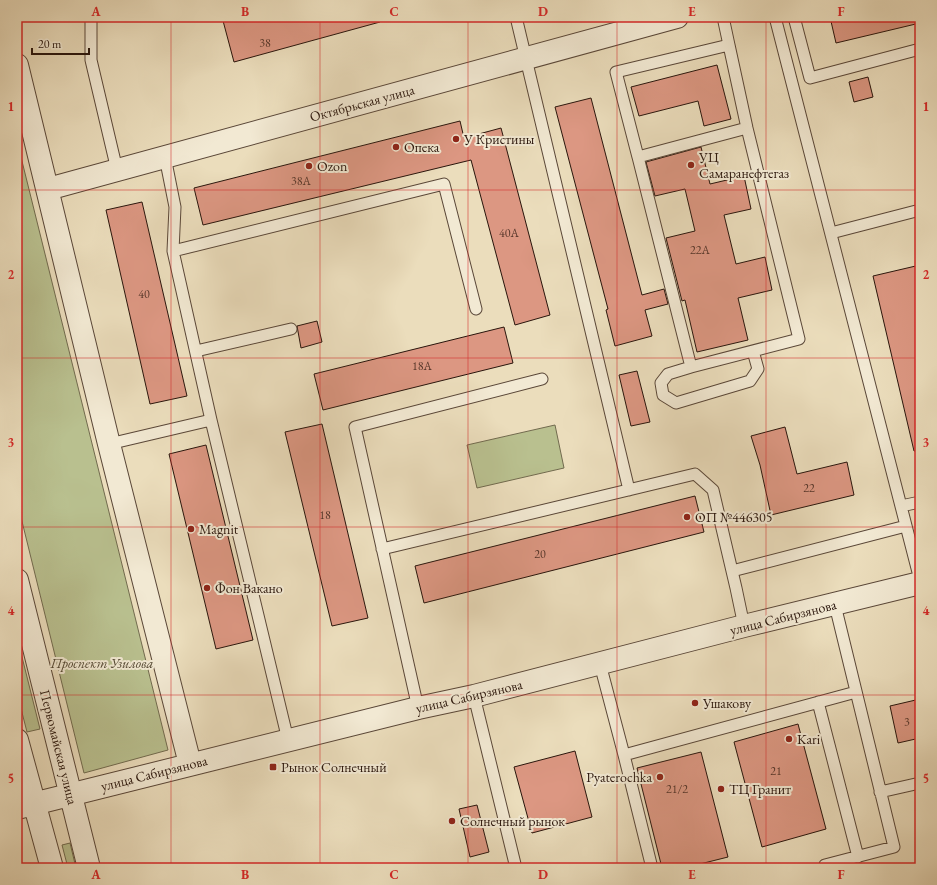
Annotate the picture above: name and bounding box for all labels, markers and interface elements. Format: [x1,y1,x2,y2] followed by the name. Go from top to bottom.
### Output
[90,3,101,20] text: A
[241,3,249,20] text: B
[389,3,399,20] text: C
[538,3,548,20] text: D
[688,3,696,20] text: E
[837,3,845,20] text: F
[32,30,89,56] scale bar
[259,35,271,51] house number: 38
[38,36,62,52] text: 20 m
[308,80,417,126] street label: Октябрьская улица
[8,98,15,115] text: 1
[923,98,930,115] text: 1
[463,130,535,148] place label: У Кристины
[451,134,461,144] marker: У Кристины
[404,138,440,156] place label: Опека
[391,142,401,152] marker: Опека
[698,148,789,182] place label: УЦ Самаранефтегаз
[317,157,348,175] place label: Ozon
[686,160,696,170] marker: УЦ Самаранефтегаз
[304,161,314,171] marker: Ozon
[291,173,312,189] house number: 38А
[499,225,520,241] house number: 40А
[690,242,711,258] house number: 22А
[8,266,15,283] text: 2
[923,266,930,283] text: 2
[138,286,150,302] house number: 40
[412,358,433,374] house number: 18А
[8,434,15,451] text: 3
[923,434,930,451] text: 3
[803,480,815,496] house number: 22
[319,507,331,523] house number: 18
[695,508,773,526] place label: ОП №446305
[682,512,692,522] marker: ОП №446305
[199,520,239,538] place label: Magnit
[186,524,196,534] marker: Magnit
[534,546,546,562] house number: 20
[215,579,283,597] place label: Фон Вакано
[202,583,212,593] marker: Фон Вакано
[728,595,839,639] street label: улица Сабирзянова
[8,602,15,619] text: 4
[923,602,930,619] text: 4
[50,654,154,672] park label: Проспект Узилова
[414,675,525,717] street label: улица Сабирзянова
[36,688,82,807] street label: Первомайская улица
[702,694,752,712] place label: Ушакову
[690,698,700,708] marker: Ушакову
[904,714,910,730] house number: 3
[797,730,821,748] place label: Kari
[784,734,794,744] marker: Kari
[99,751,210,795] street label: улица Сабирзянова
[281,758,387,776] place label: Рынок Солнечный
[268,762,278,772] marker: Рынок Солнечный
[770,763,782,779] house number: 21
[586,768,652,786] place label: Pyaterochka
[8,770,14,787] text: 5
[923,770,929,787] text: 5
[655,772,665,782] marker: Pyaterochka
[729,780,791,798] place label: ТЦ Гранит
[666,781,688,797] house number: 21/2
[716,784,726,794] marker: ТЦ Гранит
[460,812,565,830] place label: Солнечный рынок
[447,816,457,826] marker: Солнечный рынок
[90,866,101,883] text: A
[241,866,249,883] text: B
[389,866,399,883] text: C
[538,866,548,883] text: D
[688,866,696,883] text: E
[837,866,845,883] text: F

